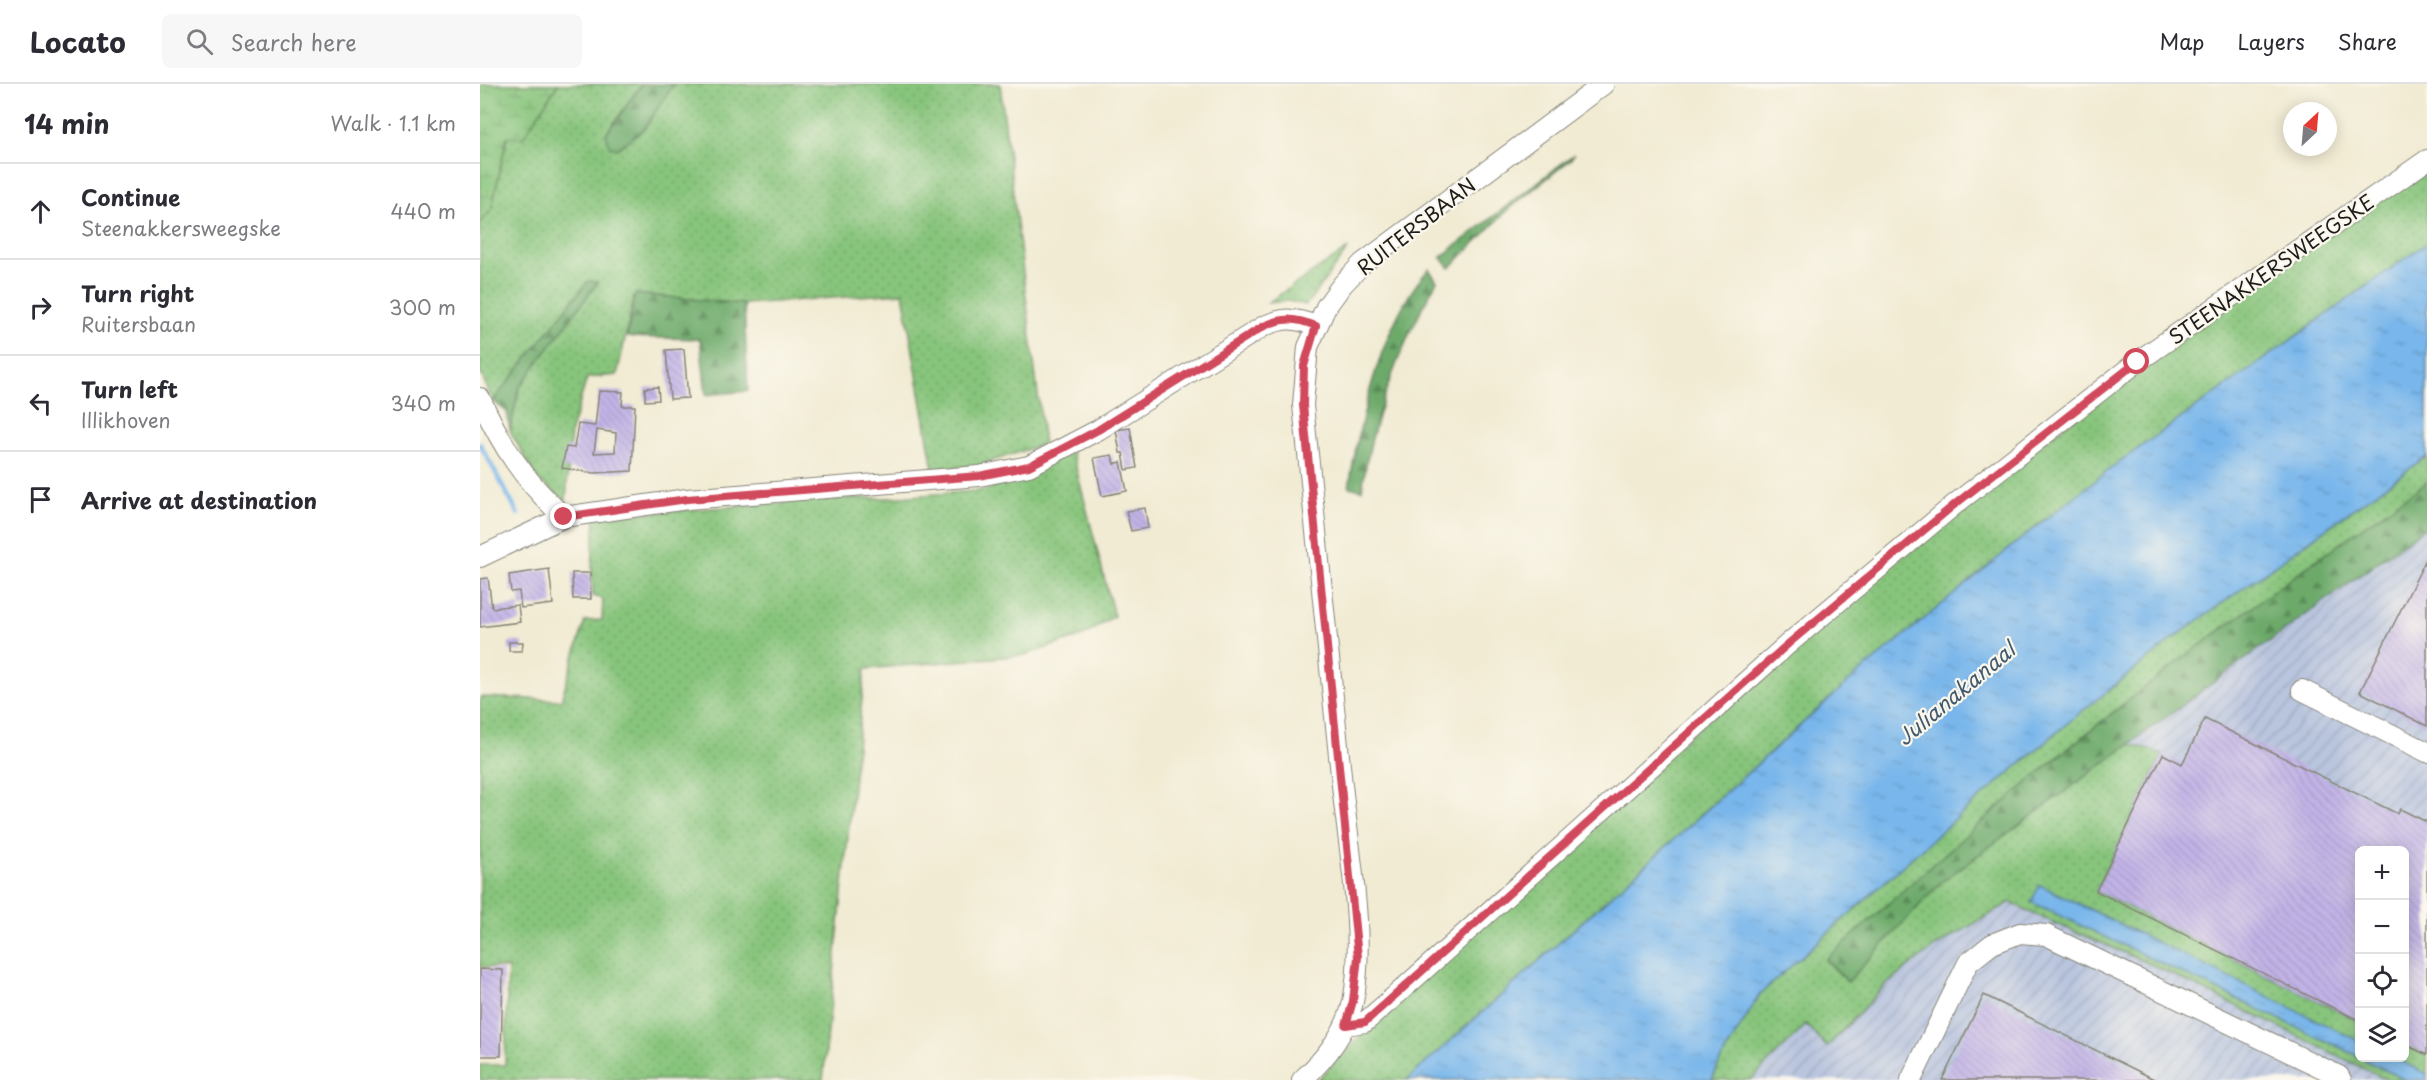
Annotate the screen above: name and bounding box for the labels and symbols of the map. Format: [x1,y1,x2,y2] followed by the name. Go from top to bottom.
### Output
[2283,102,2337,156] north arrow
[1350,170,1482,282] street label: RUITERSBAAN
[2162,186,2380,352] street label: STEENAKKERSWEEGSKE
[2123,348,2149,374] route start
[550,503,576,529] route end
[1888,632,2024,752] water label: Julianakanaal

